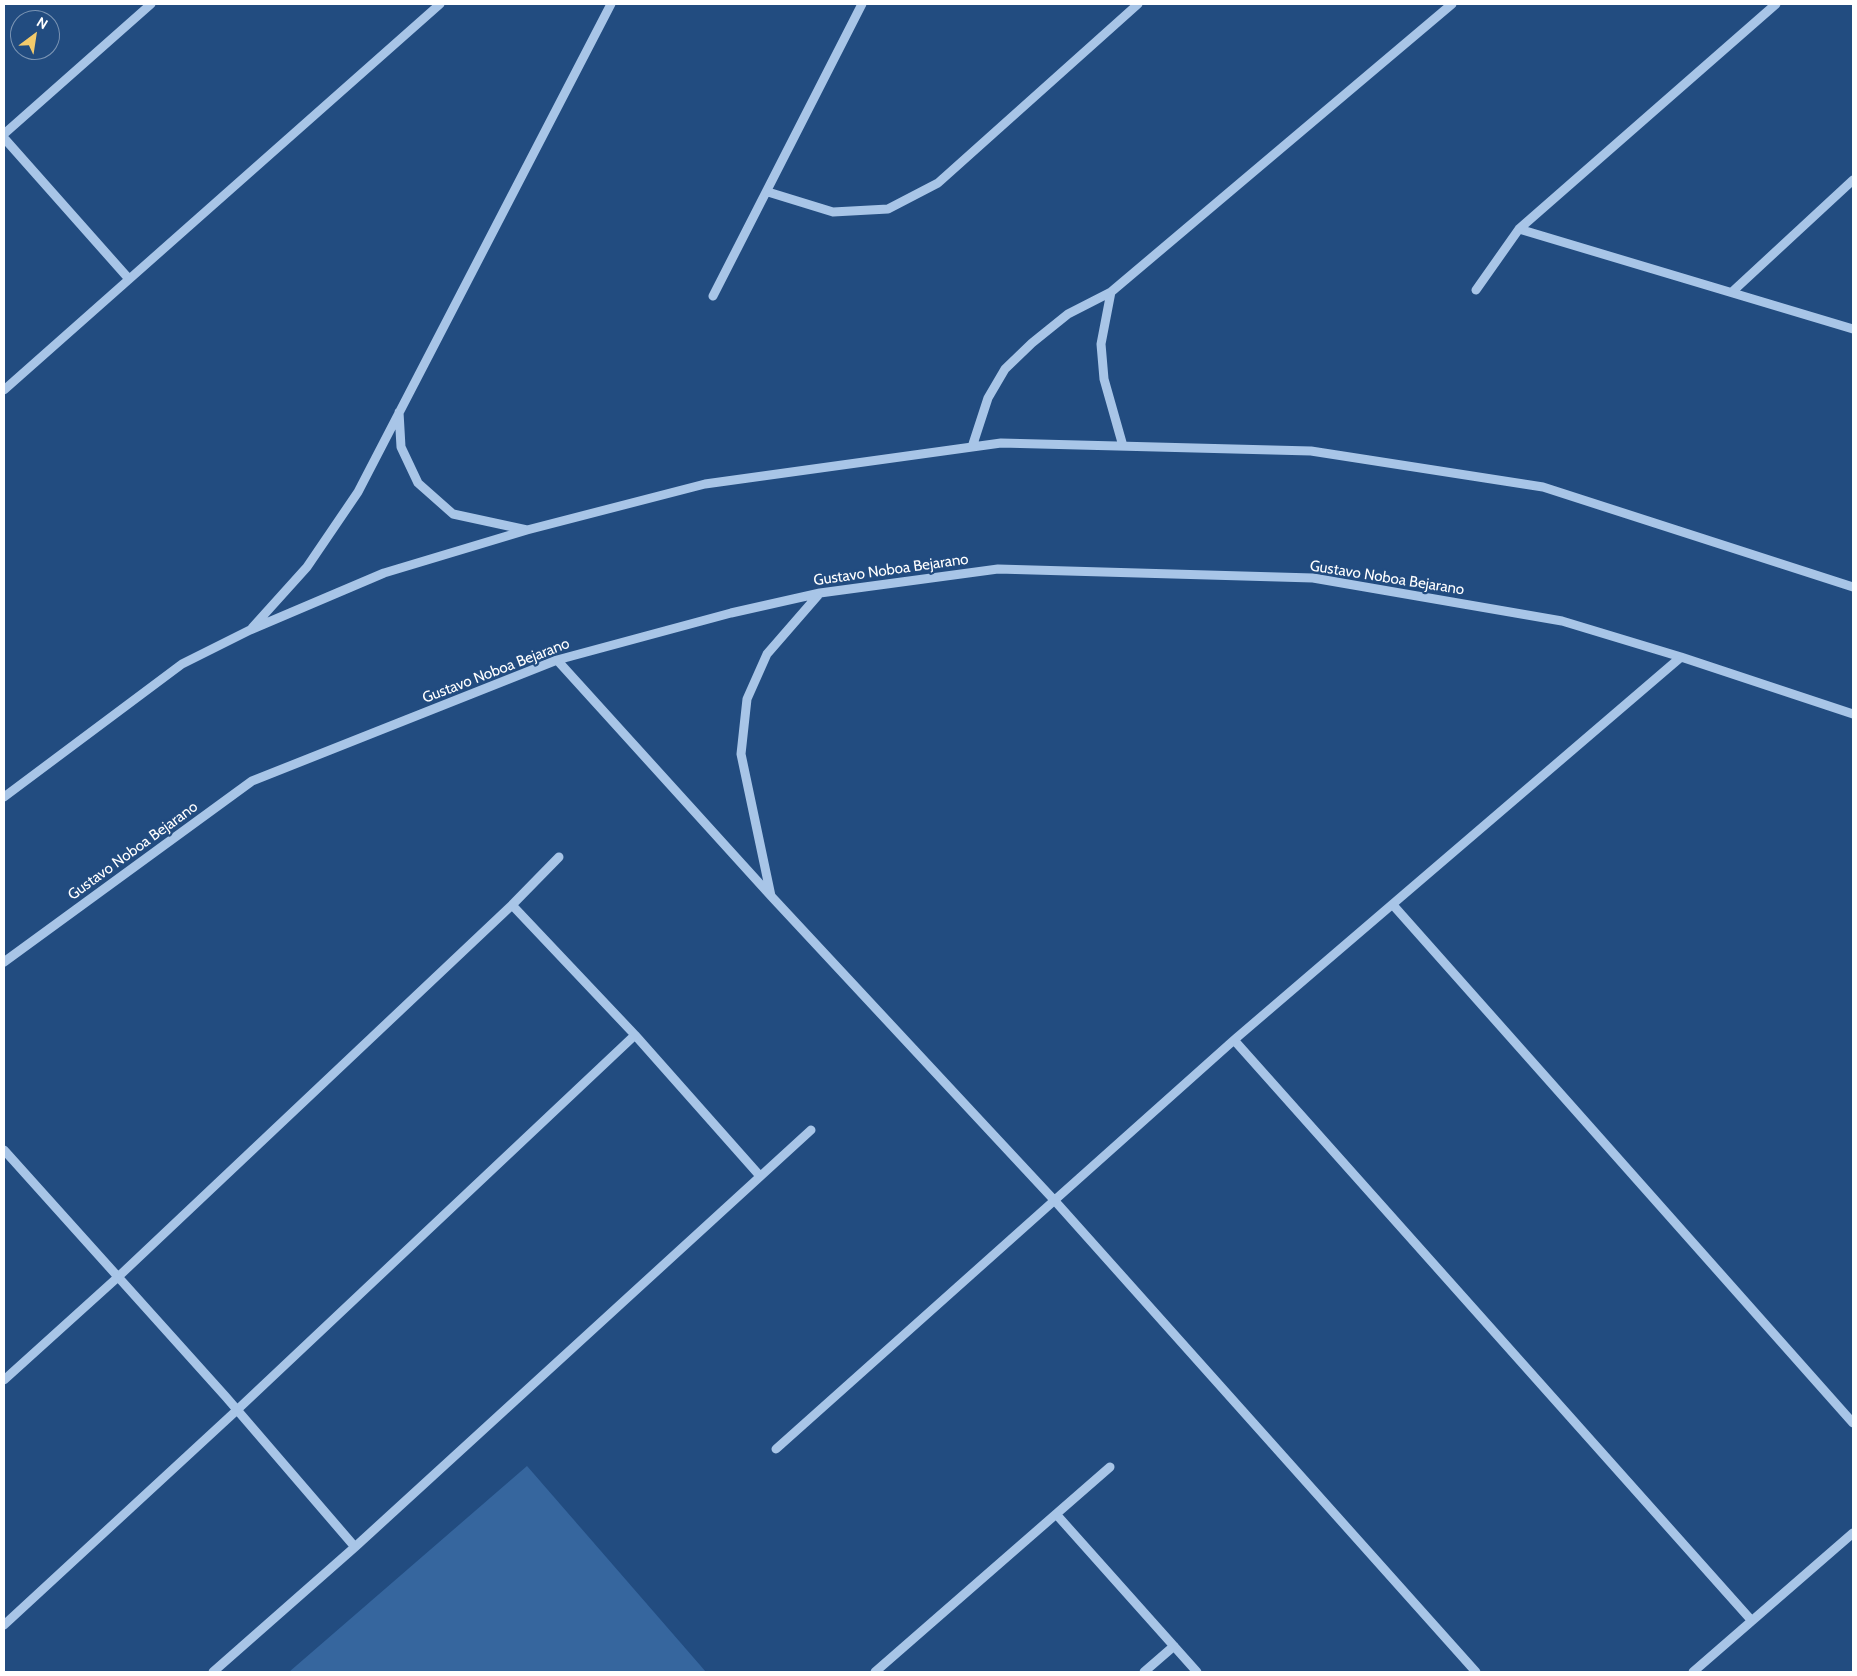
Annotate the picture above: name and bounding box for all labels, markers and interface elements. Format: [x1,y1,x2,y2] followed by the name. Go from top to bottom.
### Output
[10,10,60,60] north arrow
[33,13,51,33] text: N
[812,550,970,590] street label: Gustavo Noboa Bejarano
[1308,557,1466,599] street label: Gustavo Noboa Bejarano
[420,635,572,707] street label: Gustavo Noboa Bejarano
[65,798,201,904] street label: Gustavo Noboa Bejarano

